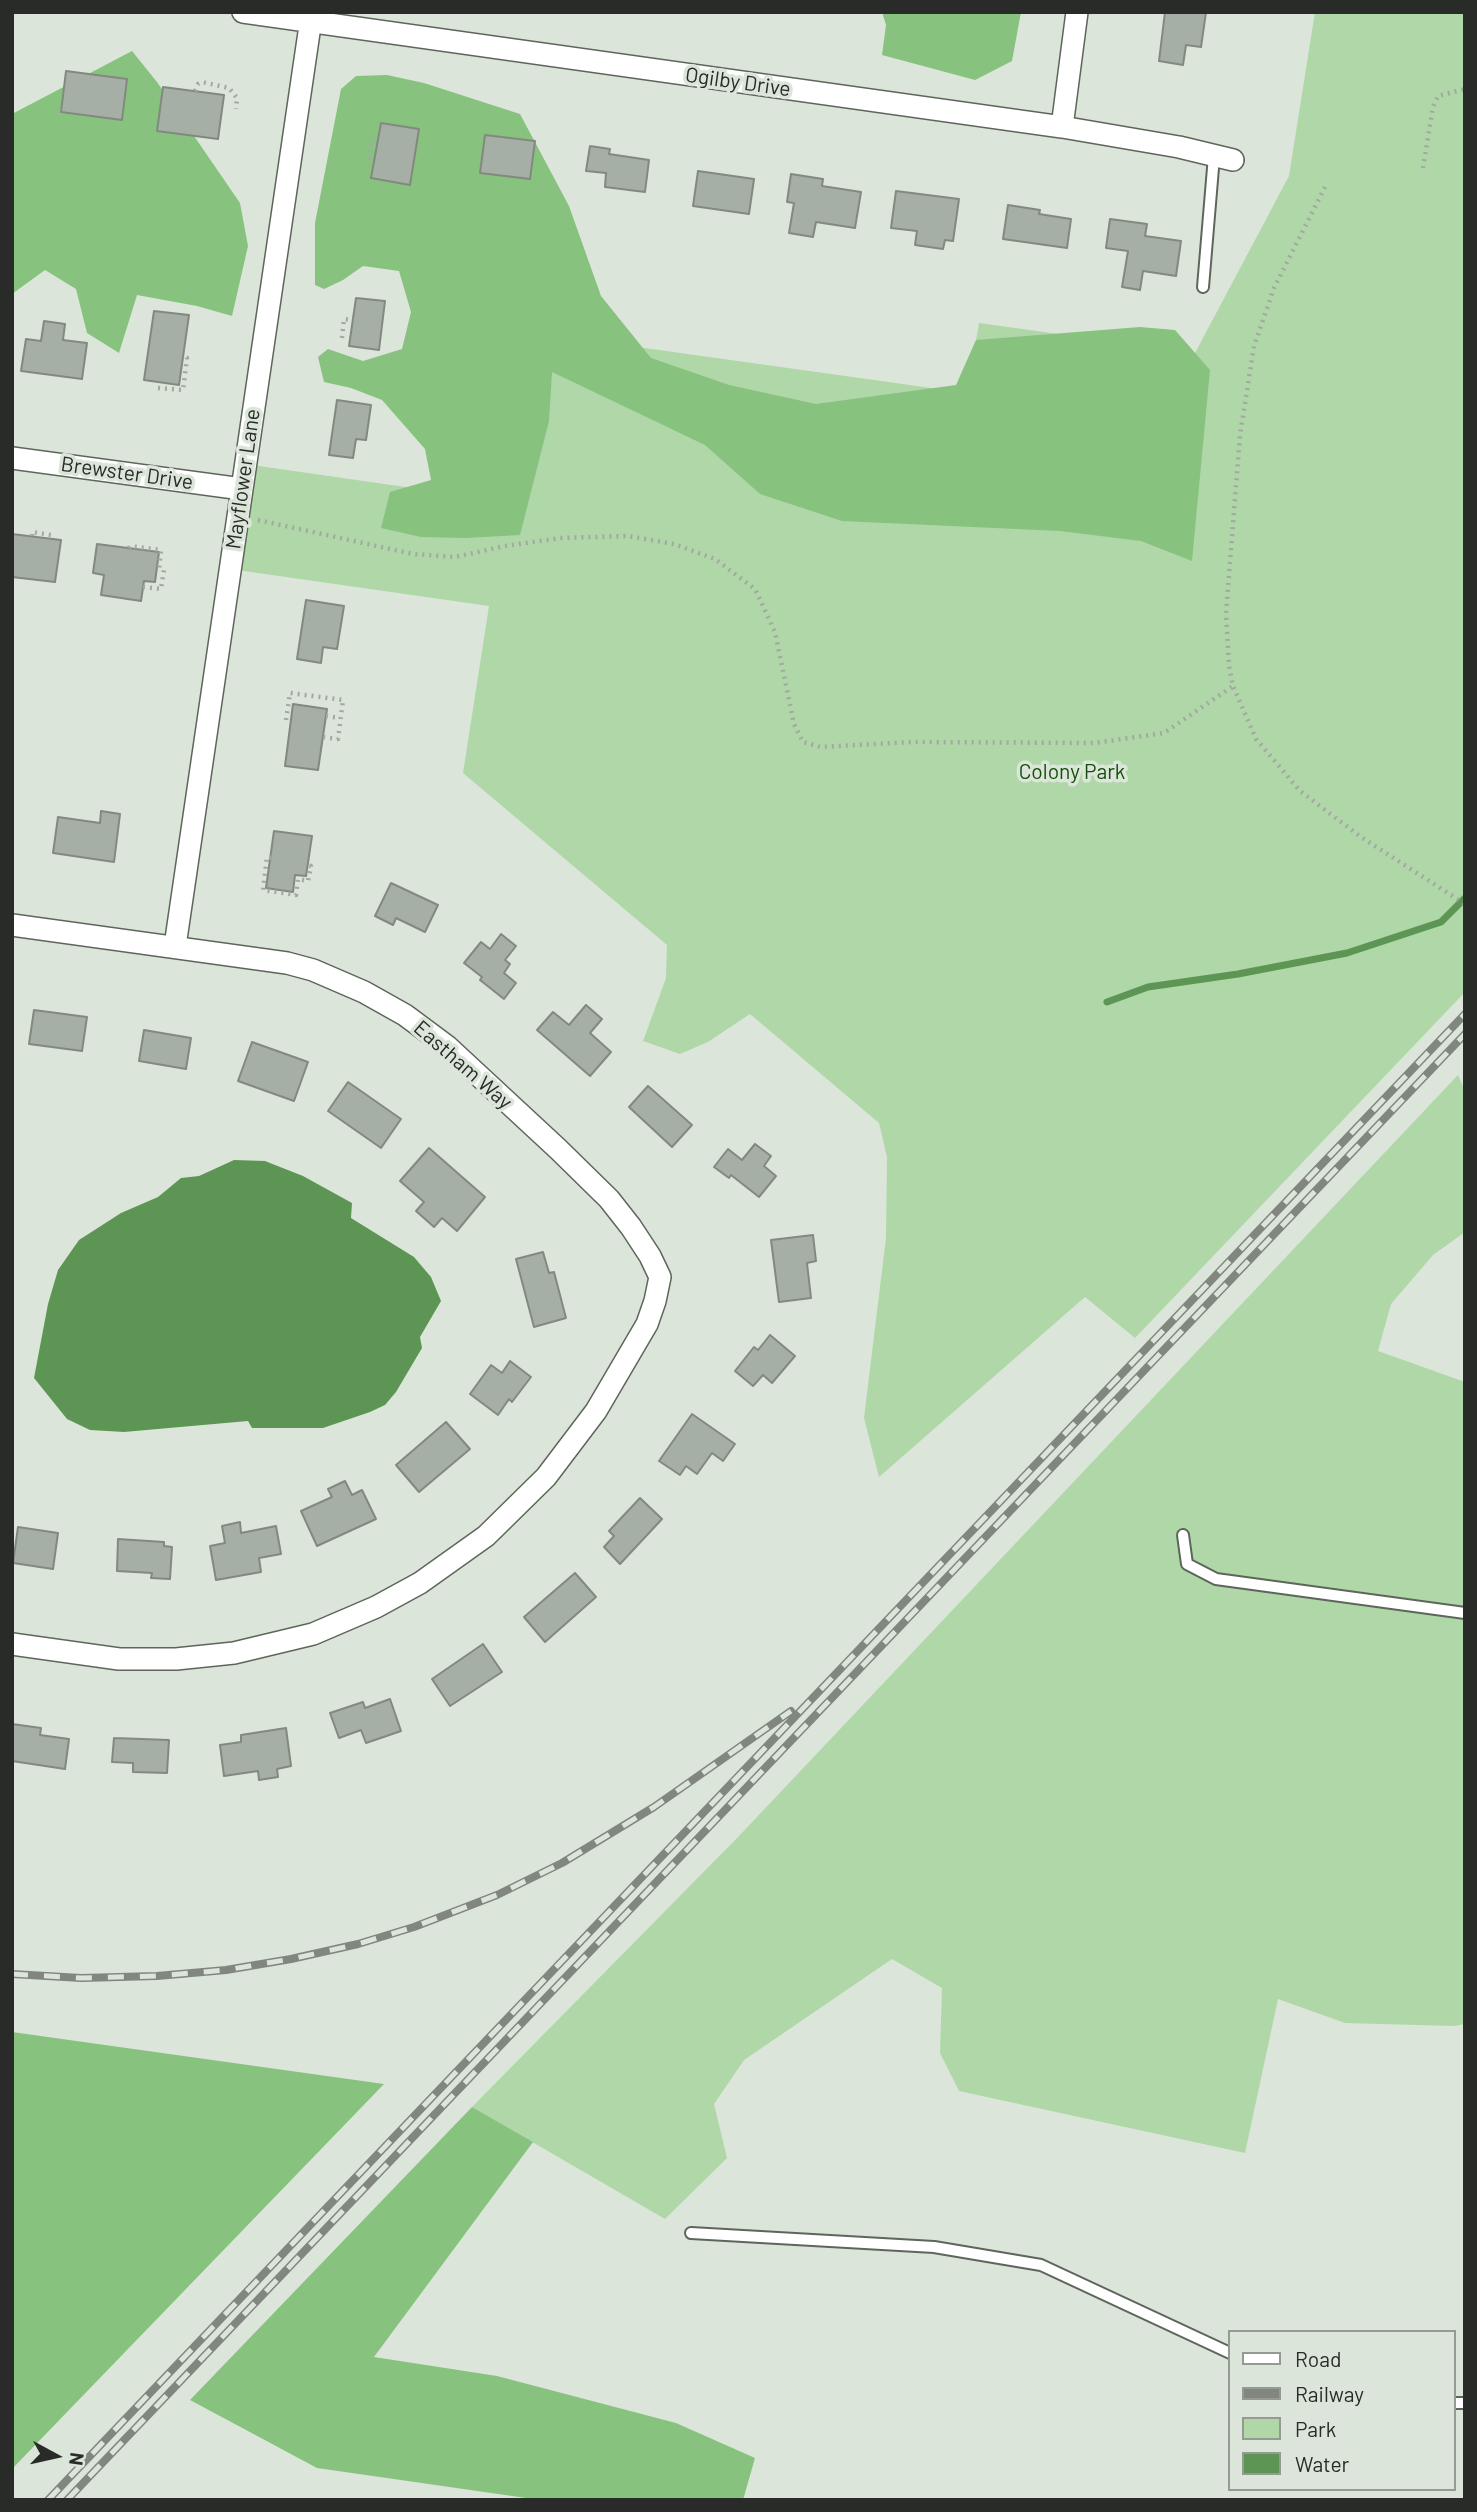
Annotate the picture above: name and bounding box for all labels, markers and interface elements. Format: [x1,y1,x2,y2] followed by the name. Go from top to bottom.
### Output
[684,62,792,102] street label: Ogilby Drive
[221,407,265,551] street label: Mayflower Lane
[59,451,195,495] street label: Brewster Drive
[1019,759,1125,785] park label: Colony Park
[409,1015,517,1115] street label: Eastham Way
[1228,2330,1456,2491] legend
[1295,2346,1341,2371] text: Road
[1295,2381,1364,2406] text: Railway
[1295,2416,1336,2441] text: Park
[21,2421,91,2491] north arrow
[65,2451,90,2467] text: N
[1295,2451,1349,2476] text: Water

